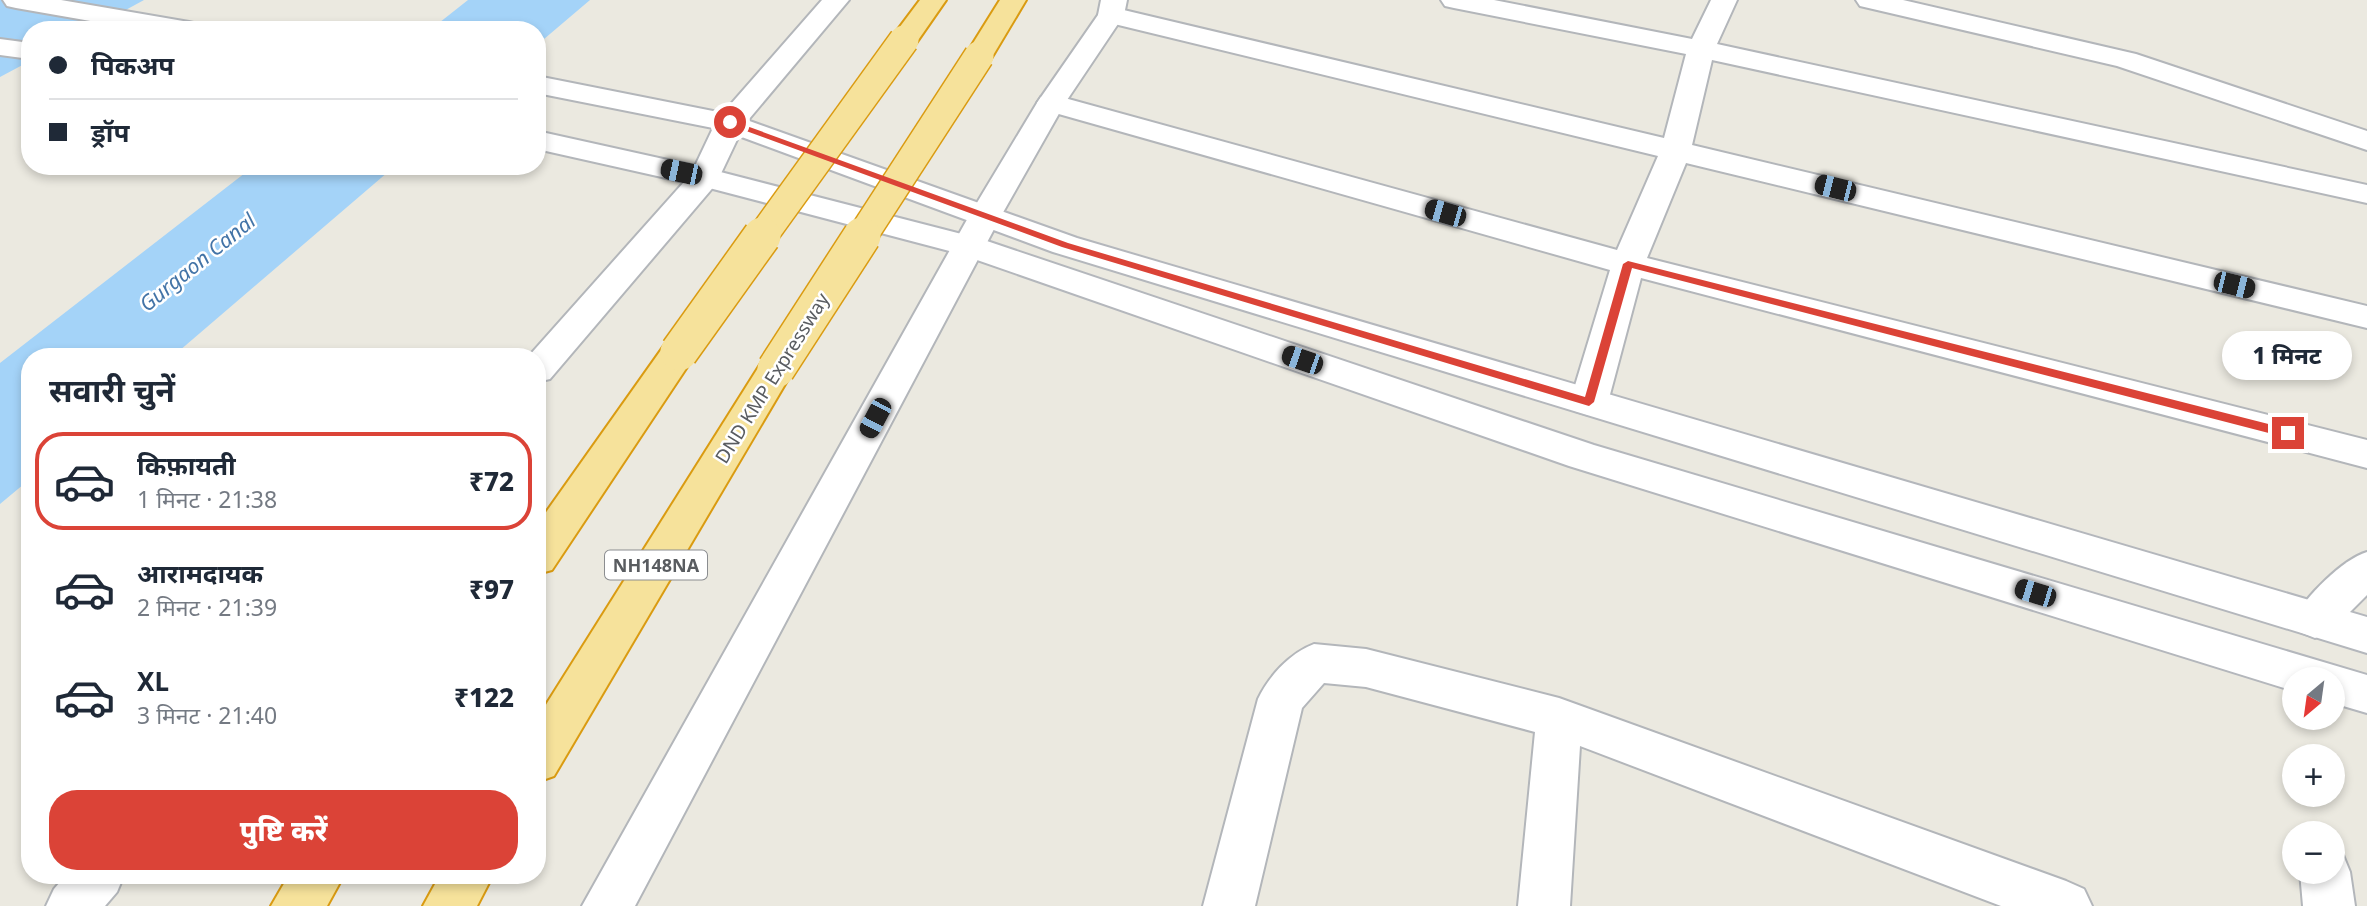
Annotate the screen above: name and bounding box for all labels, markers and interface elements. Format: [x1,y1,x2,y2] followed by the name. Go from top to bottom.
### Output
[91,47,174,83] text: पिकअप
[714,106,746,138] route start
[91,114,129,150] text: ड्रॉप
[659,157,704,187] car
[1813,173,1858,203] car
[1422,197,1469,229] car
[133,206,261,318] water label: Gurgaon Canal
[2212,270,2257,300] car
[709,288,835,468] street label: DND KMP Expressway
[2223,332,2353,380] callout: 1 मिनट
[2253,339,2321,371] text: 1 मिनट
[1279,343,1326,377] car
[49,368,175,411] text: सवारी चुनें
[856,395,895,441] car
[2272,417,2304,449] route end
[137,447,236,483] text: किफ़ायती
[53,450,116,513] icon: car
[469,463,514,499] text: ₹72
[137,483,277,515] text: 1 मिनट · 21:38
[605,550,707,580] road number: NH148NA
[137,555,263,591] text: आरामदायक
[53,558,116,621] icon: car
[469,571,514,607] text: ₹97
[2012,577,2059,609] car
[137,591,277,623] text: 2 मिनट · 21:39
[137,663,169,699] text: XL
[53,666,116,729] icon: car
[2282,667,2345,730] north arrow
[2282,667,2345,884] map controls
[454,679,514,715] text: ₹122
[137,699,277,731] text: 3 मिनट · 21:40
[2282,744,2345,807] button: +
[49,790,518,870] button: पुष्टि करें
[2282,821,2345,884] button: −

